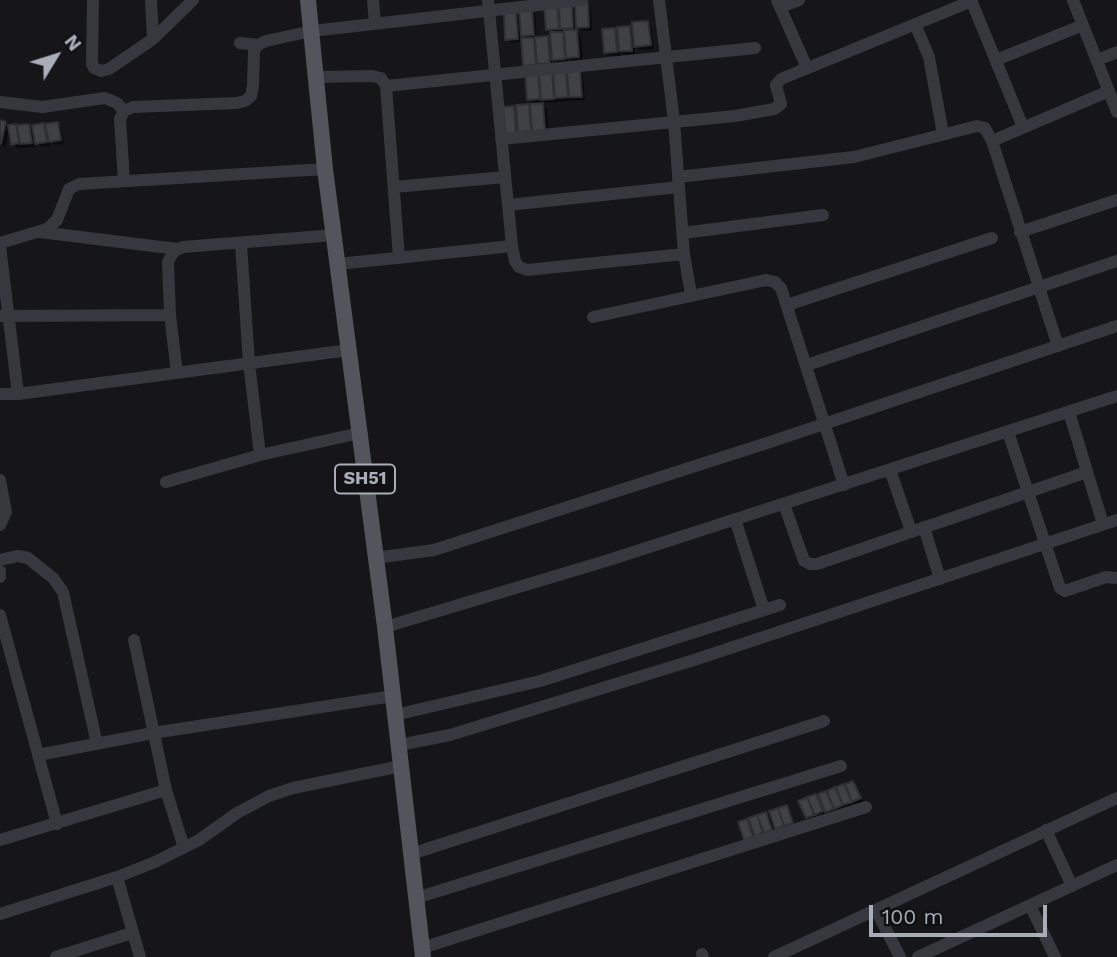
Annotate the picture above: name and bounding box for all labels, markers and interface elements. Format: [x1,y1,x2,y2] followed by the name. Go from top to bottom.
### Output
[21,21,91,91] north arrow
[60,30,86,55] text: N
[335,464,395,494] road number: SH51
[872,890,1050,934] scale bar
[882,904,944,929] text: 100 m

